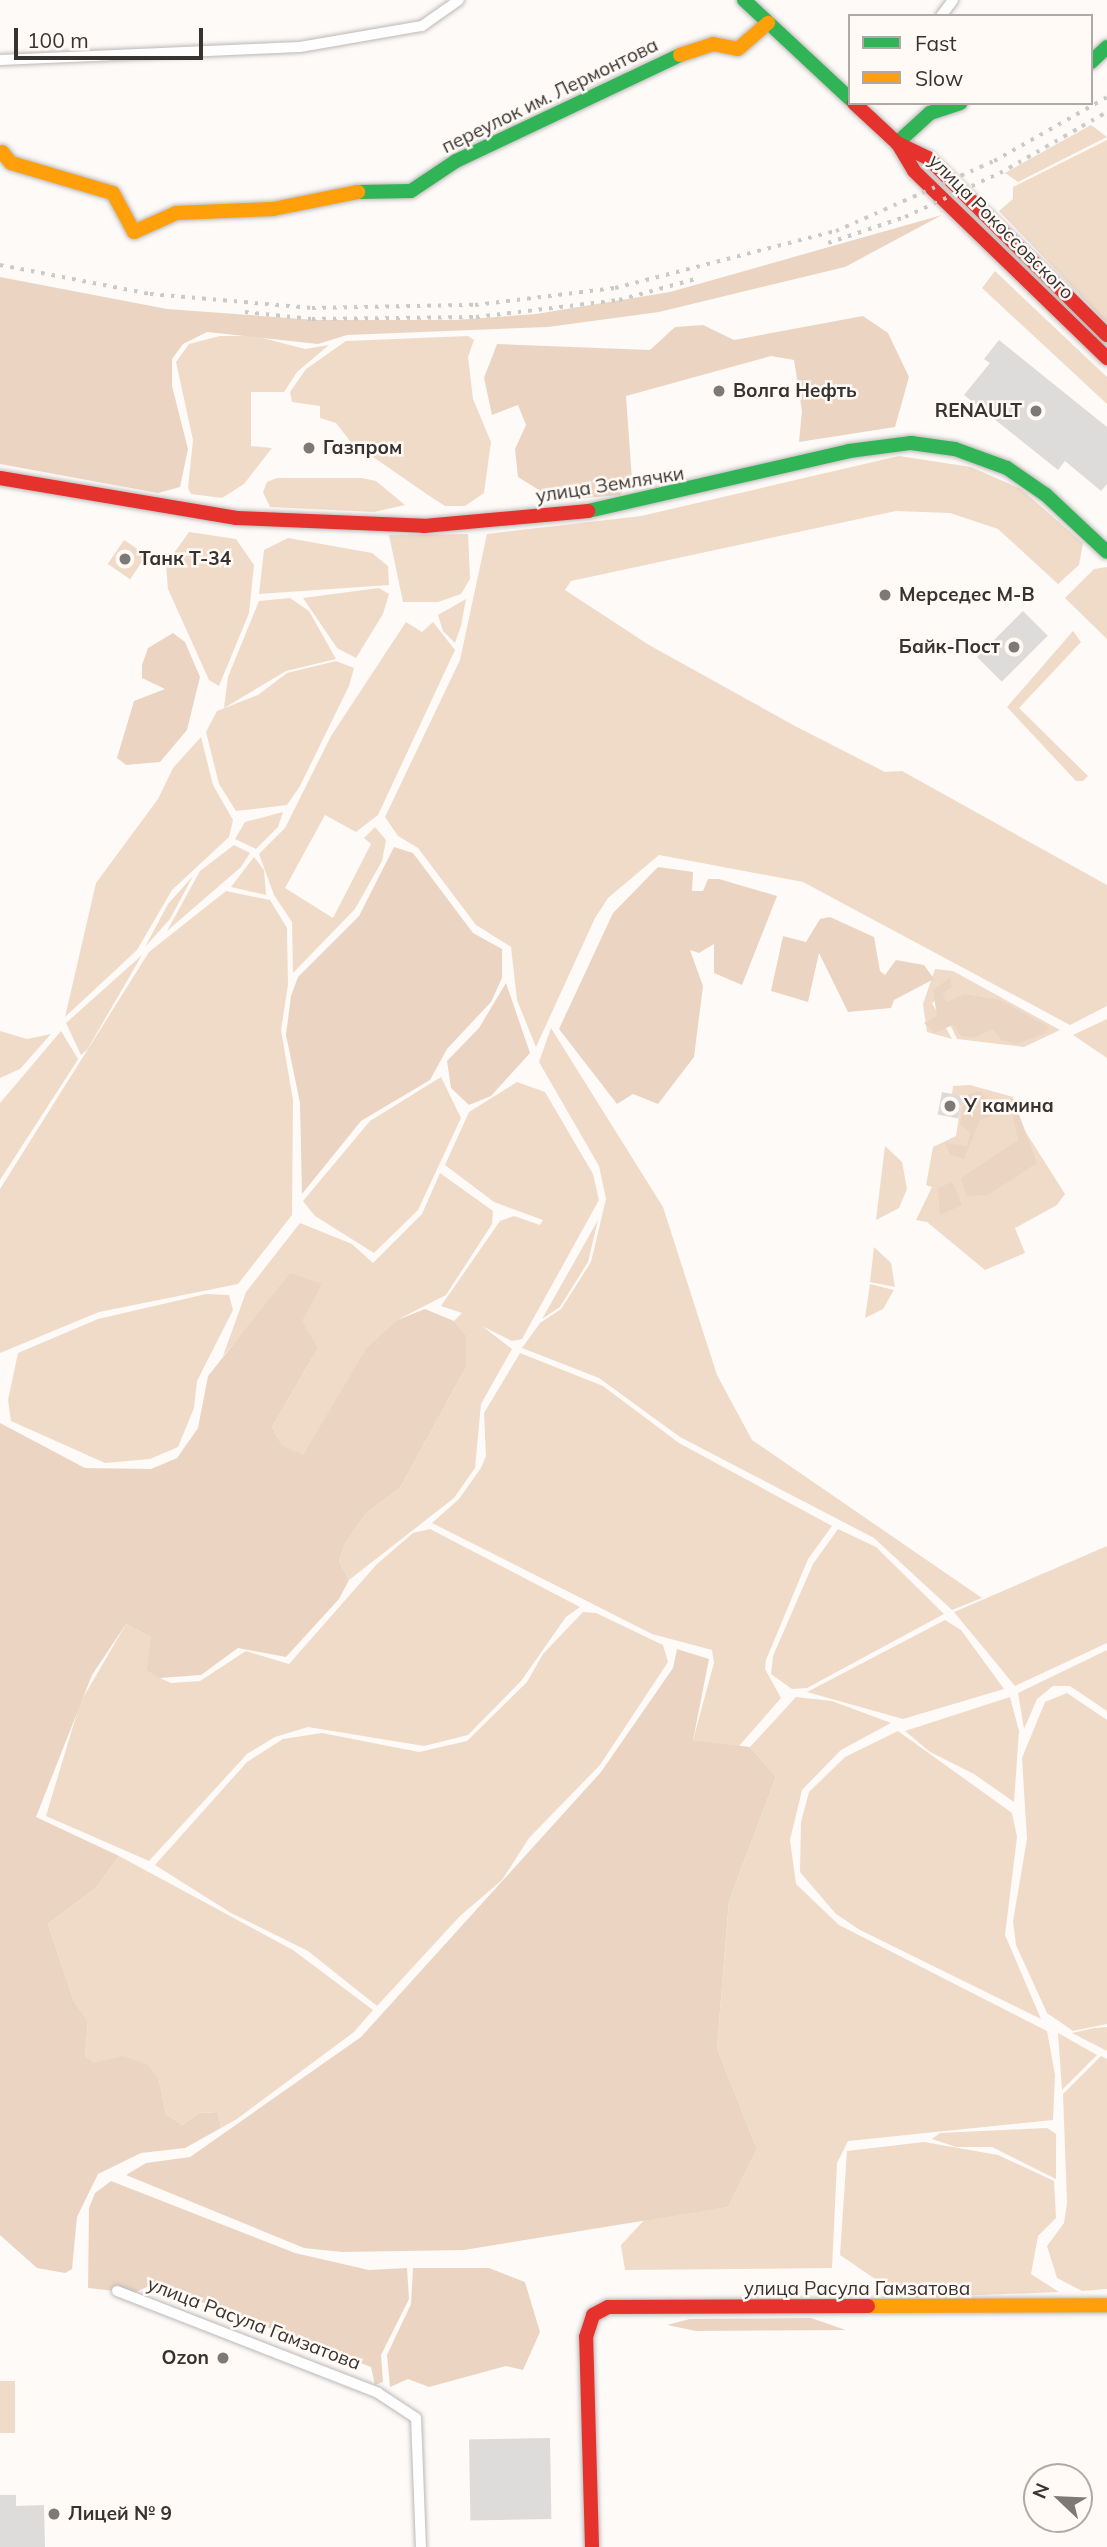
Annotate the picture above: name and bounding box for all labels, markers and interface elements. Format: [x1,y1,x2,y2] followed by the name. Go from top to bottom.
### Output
[18,14,206,58] scale bar
[848,14,1093,105] legend
[27,27,89,53] text: 100 m
[915,30,957,56] text: Fast
[438,34,662,158] street label: переулок им. Лермонтова
[915,65,963,91] text: Slow
[924,150,1078,304] street label: улица Рокоссовского
[733,380,857,402] place label: Волга Нефть
[711,383,727,399] marker: Волга Нефть
[935,400,1022,422] place label: RENAULT
[1028,403,1044,419] marker: RENAULT
[323,437,402,459] place label: Газпром
[301,440,317,456] marker: Газпром
[534,462,686,508] street label: улица Землячки
[139,548,231,570] place label: Танк Т-34
[117,551,133,567] marker: Танк Т-34
[899,584,1034,606] place label: Мерседес M-B
[877,587,893,603] marker: Мерседес M-B
[899,636,1000,658] place label: Байк-Пост
[1006,639,1022,655] marker: Байк-Пост
[964,1095,1054,1117] place label: У камина
[942,1098,958,1114] marker: У камина
[144,2273,364,2375] street label: улица Расула Гамзатова
[744,2278,970,2300] street label: улица Расула Гамзатова
[162,2347,209,2369] place label: Ozon
[215,2350,231,2366] marker: Ozon
[1023,2463,1093,2533] north arrow
[1027,2479,1054,2502] text: N
[68,2503,172,2525] place label: Лицей № 9
[46,2506,62,2522] marker: Лицей № 9

